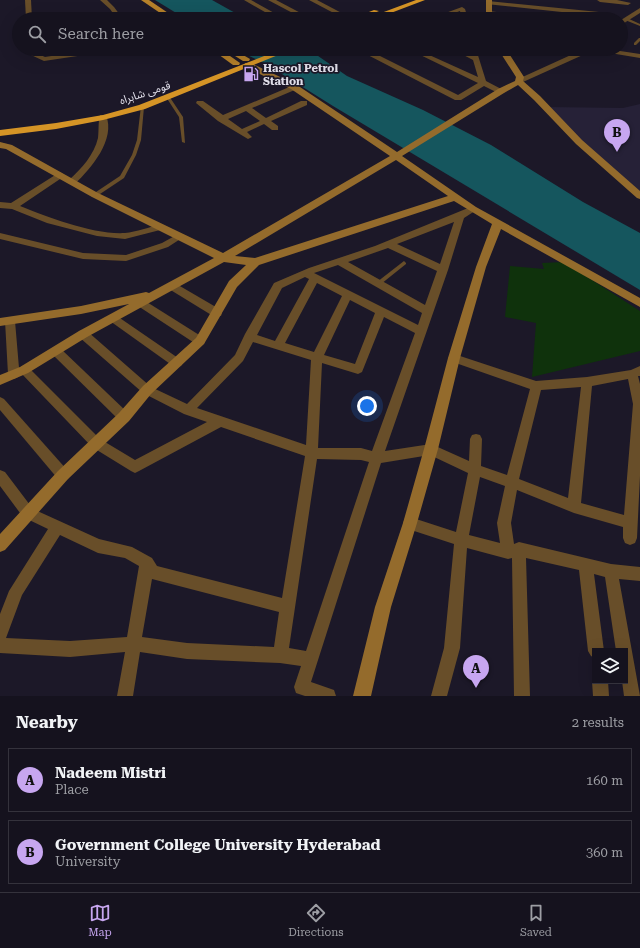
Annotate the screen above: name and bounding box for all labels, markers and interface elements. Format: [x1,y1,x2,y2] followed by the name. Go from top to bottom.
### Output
[12,12,628,56] search box
[26,23,48,45] icon: search
[58,25,144,43] text: Search here
[263,62,338,88] place label: Hascol Petrol Station
[242,65,260,83] fuel station icon: Hascol Petrol Station
[118,79,172,107] street label: قومی شاہراہ
[604,119,630,152] pin: B
[357,396,377,416] your location
[592,648,628,684] map controls
[592,648,628,684] button: layers
[463,655,489,688] pin: A
[16,712,78,732] text: Nearby
[572,715,624,730] text: 2 results
[55,764,166,782] text: Nadeem Mistri
[25,773,35,788] text: A
[586,773,623,788] text: 160 m
[55,782,89,797] text: Place
[55,836,380,854] text: Government College University Hyderabad
[25,845,35,860] text: B
[586,845,623,860] text: 360 m
[55,854,120,869] text: University
[88,902,112,939] tab: Map
[288,902,344,939] tab: Directions
[520,902,552,939] tab: Saved

